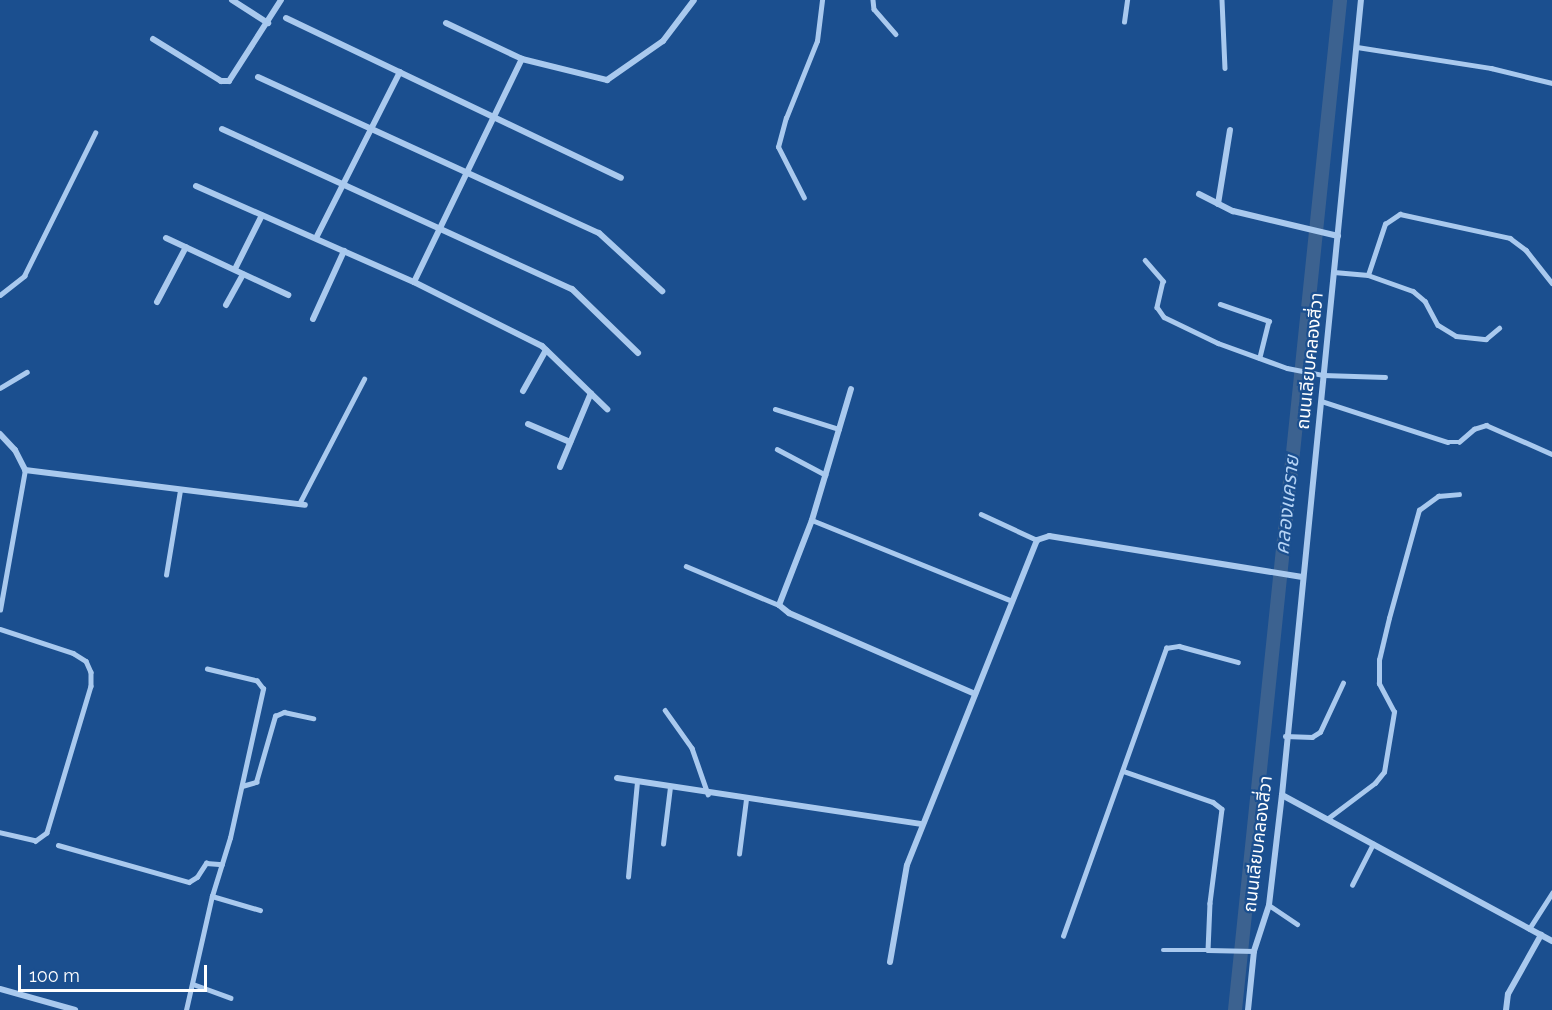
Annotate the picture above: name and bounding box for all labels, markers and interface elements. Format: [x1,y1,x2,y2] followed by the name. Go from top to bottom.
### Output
[1292,291,1328,431] street label: ถนนเลียบคลองสี่วา
[1270,454,1304,556] water label: คลองเเคราย
[1239,774,1277,914] street label: ถนนเลียบคลองสี่วา
[21,953,210,991] scale bar
[29,965,80,986] text: 100 m

